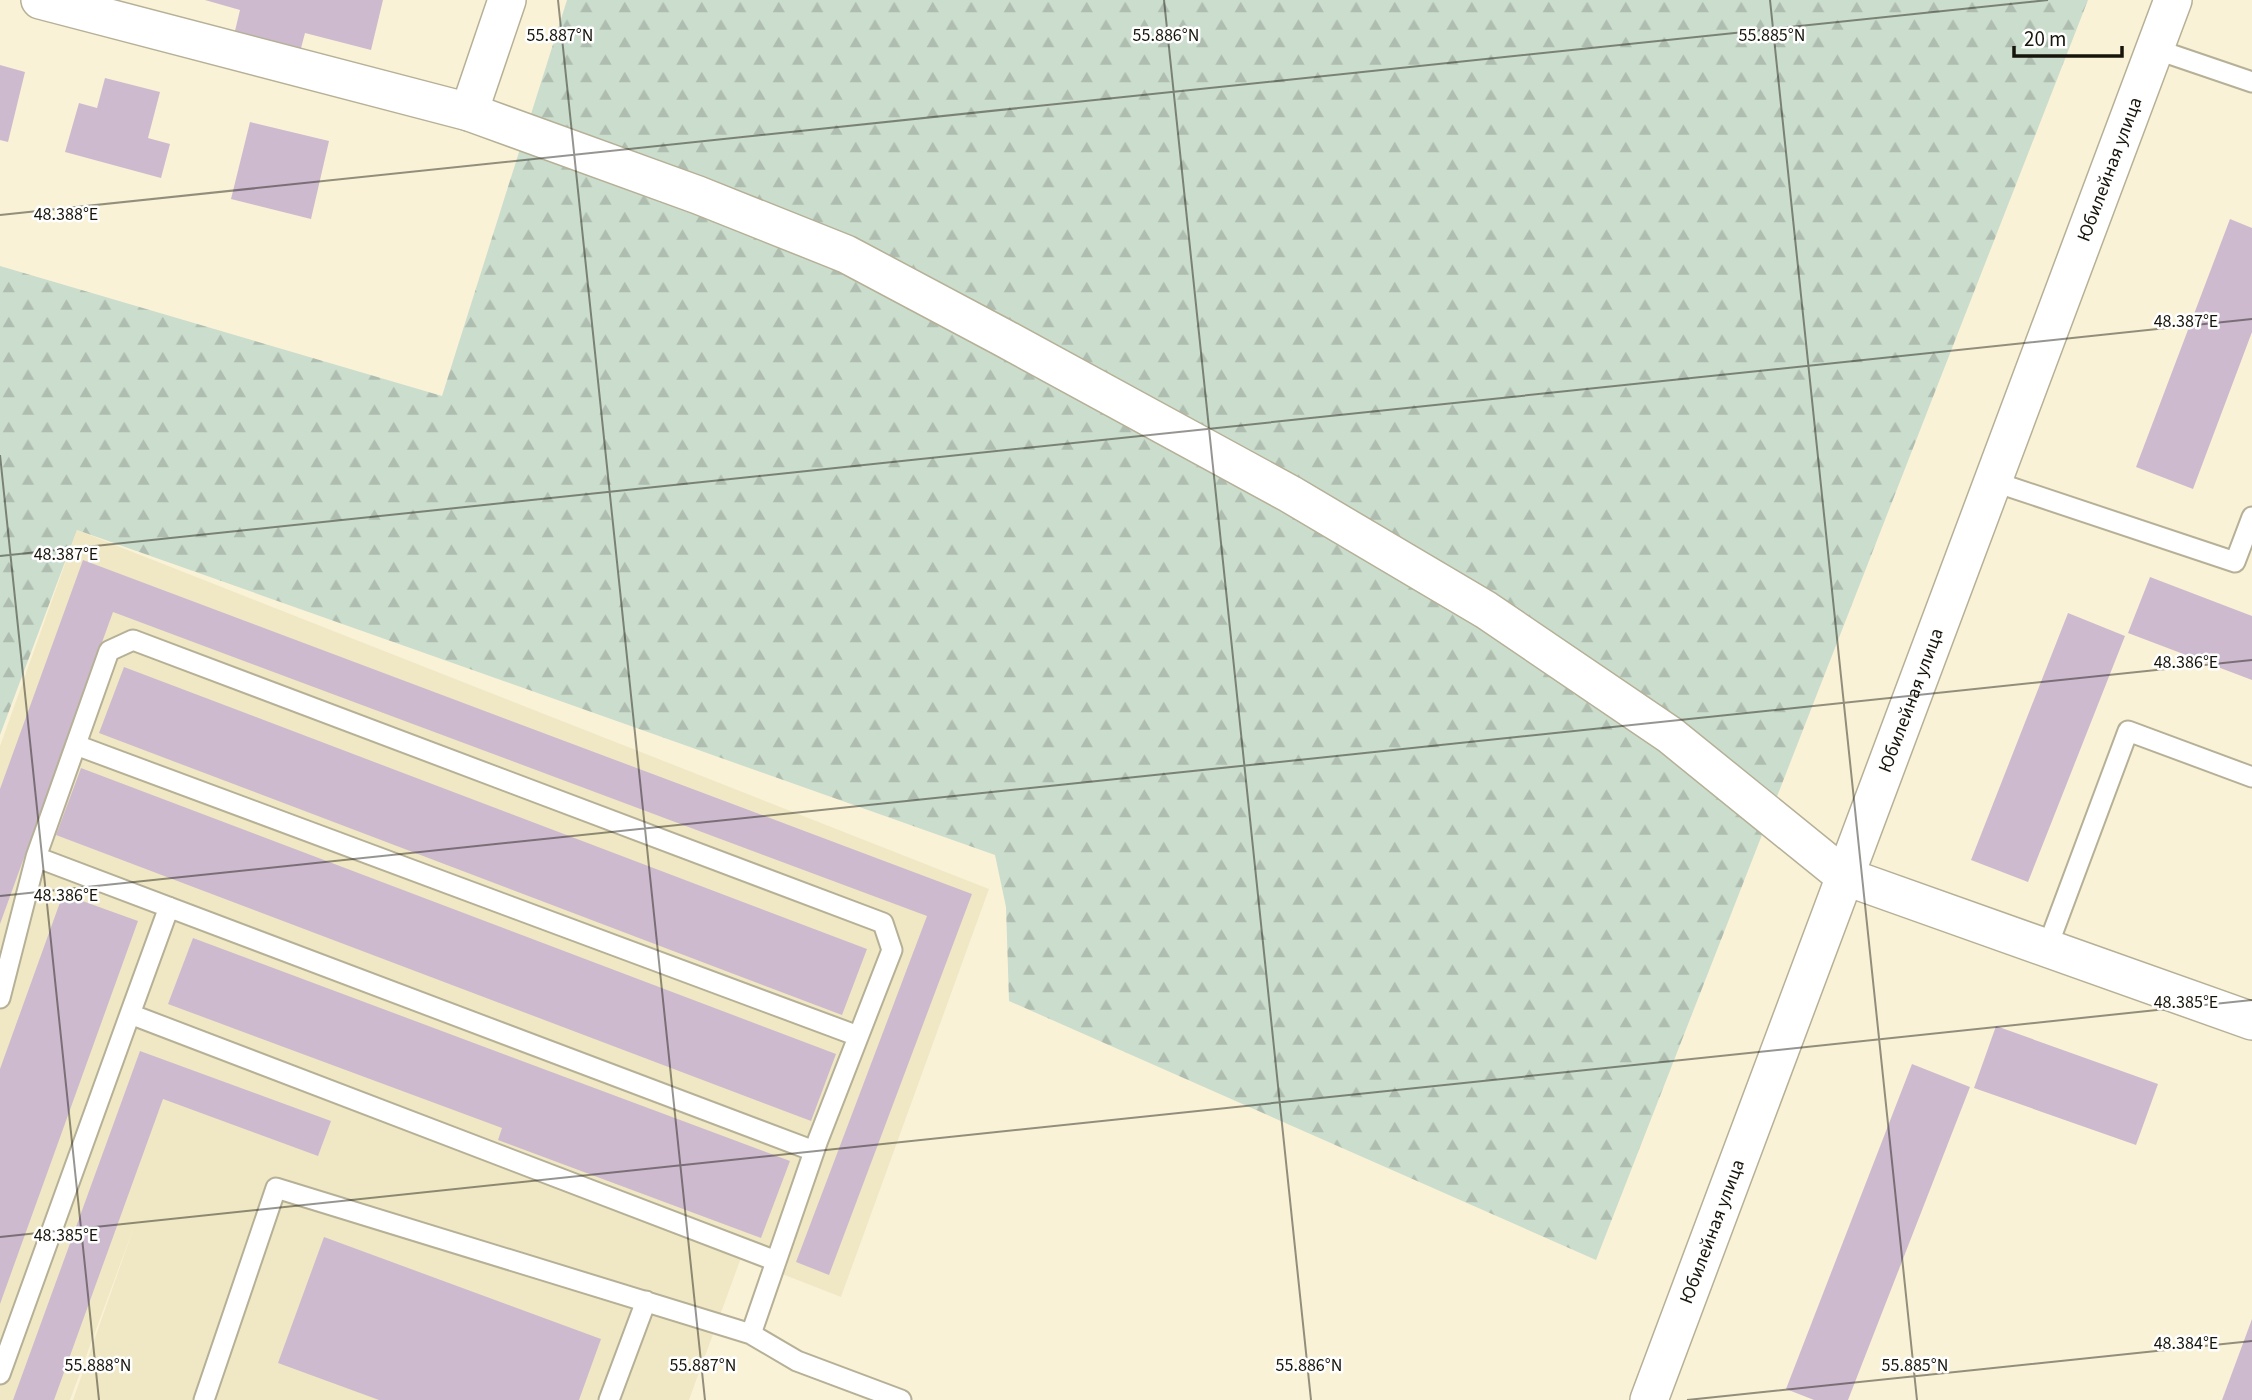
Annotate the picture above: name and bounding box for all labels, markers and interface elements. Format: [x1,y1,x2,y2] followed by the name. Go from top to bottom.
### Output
[2014,14,2122,58] scale bar
[527,23,593,48] text: 55.887°N
[1133,23,1199,48] text: 55.886°N
[1739,23,1805,48] text: 55.885°N
[2024,24,2066,54] text: 20 m
[2070,93,2149,245] street label: Юбилейная улица
[34,202,98,227] text: 48.388°E
[2154,309,2218,334] text: 48.387°E
[34,542,98,567] text: 48.387°E
[1872,624,1950,776] street label: Юбилейная улица
[2154,650,2218,675] text: 48.386°E
[34,883,98,908] text: 48.386°E
[2154,990,2218,1015] text: 48.385°E
[1673,1155,1751,1307] street label: Юбилейная улица
[34,1223,98,1248] text: 48.385°E
[2154,1331,2218,1356] text: 48.384°E
[65,1353,131,1378] text: 55.888°N
[670,1353,736,1378] text: 55.887°N
[1276,1353,1342,1378] text: 55.886°N
[1882,1353,1948,1378] text: 55.885°N

